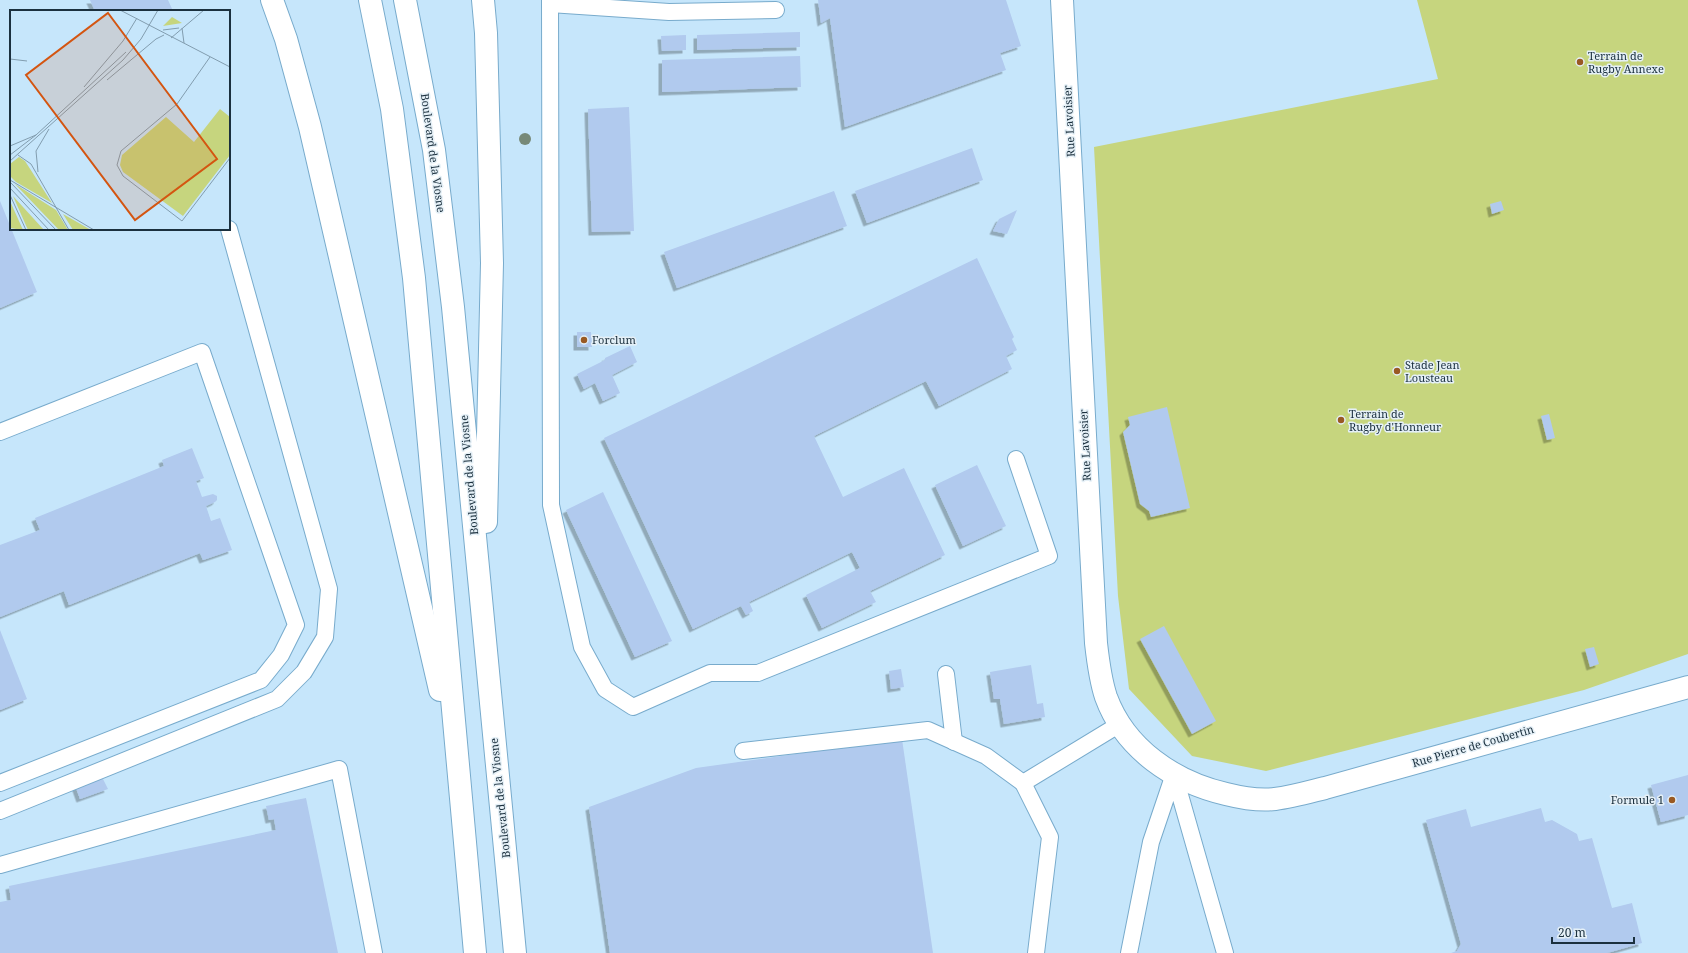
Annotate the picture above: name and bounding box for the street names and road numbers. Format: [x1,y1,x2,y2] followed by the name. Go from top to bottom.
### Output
[1059,84,1078,157] street label: Rue Lavoisier
[418,92,449,214] street label: Boulevard de la Viosne
[1075,408,1094,481] street label: Rue Lavoisier
[456,414,481,536] street label: Boulevard de la Viosne
[1410,721,1535,770] street label: Rue Pierre de Coubertin
[486,737,513,859] street label: Boulevard de la Viosne

